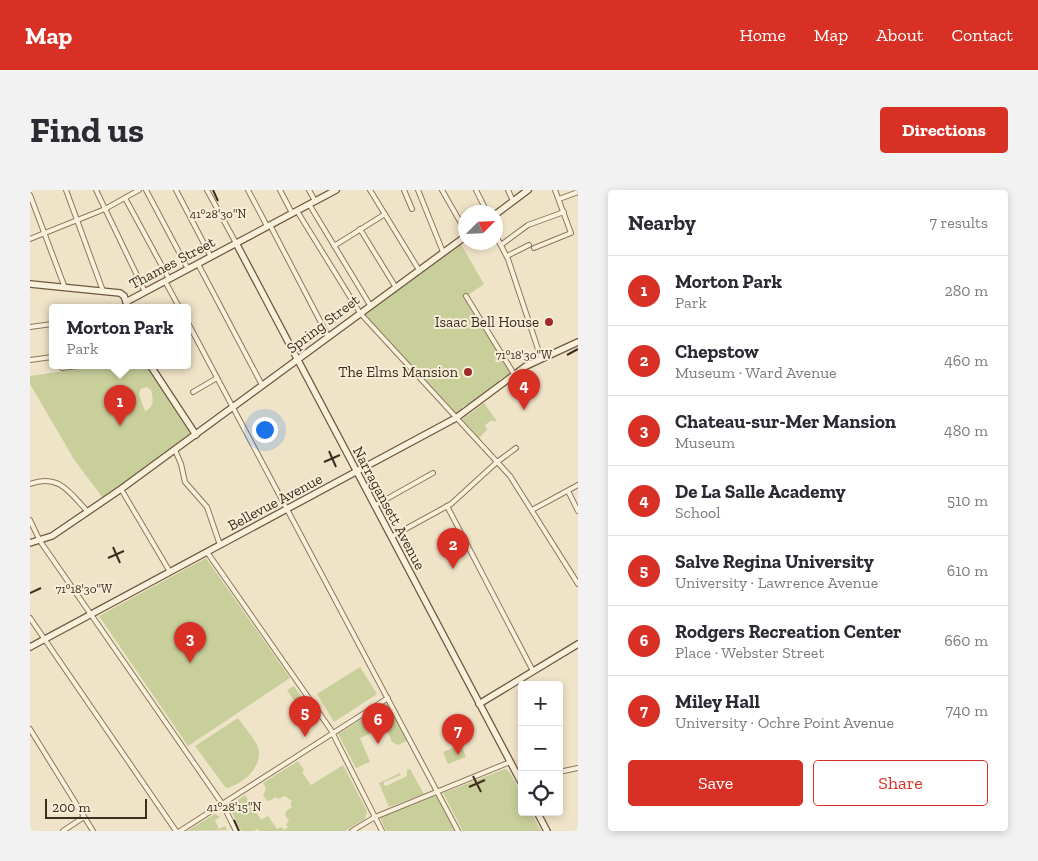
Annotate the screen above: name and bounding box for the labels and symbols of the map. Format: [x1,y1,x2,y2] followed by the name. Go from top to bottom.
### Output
[458,205,503,250] north arrow
[190,207,246,221] text: 41°28'30"N
[126,233,218,293] street label: Thames Street
[283,291,363,357] street label: Spring Street
[435,313,539,331] place label: Isaac Bell House
[543,316,555,328] marker: Isaac Bell House
[496,348,553,362] text: 71°18'30"W
[338,363,458,381] place label: The Elms Mansion
[462,366,474,378] marker: The Elms Mansion
[508,369,540,410] pin: 4
[104,385,136,426] pin: 1
[252,417,278,443] your location
[349,443,429,573] street label: Narragansett Avenue
[225,470,325,534] street label: Bellevue Avenue
[437,528,469,569] pin: 2
[56,582,113,596] text: 71°18'30"W
[174,622,206,663] pin: 3
[289,696,321,737] pin: 5
[362,703,394,744] pin: 6
[442,714,474,755] pin: 7
[45,796,148,819] scale bar
[207,800,261,814] text: 41°28'15"N

